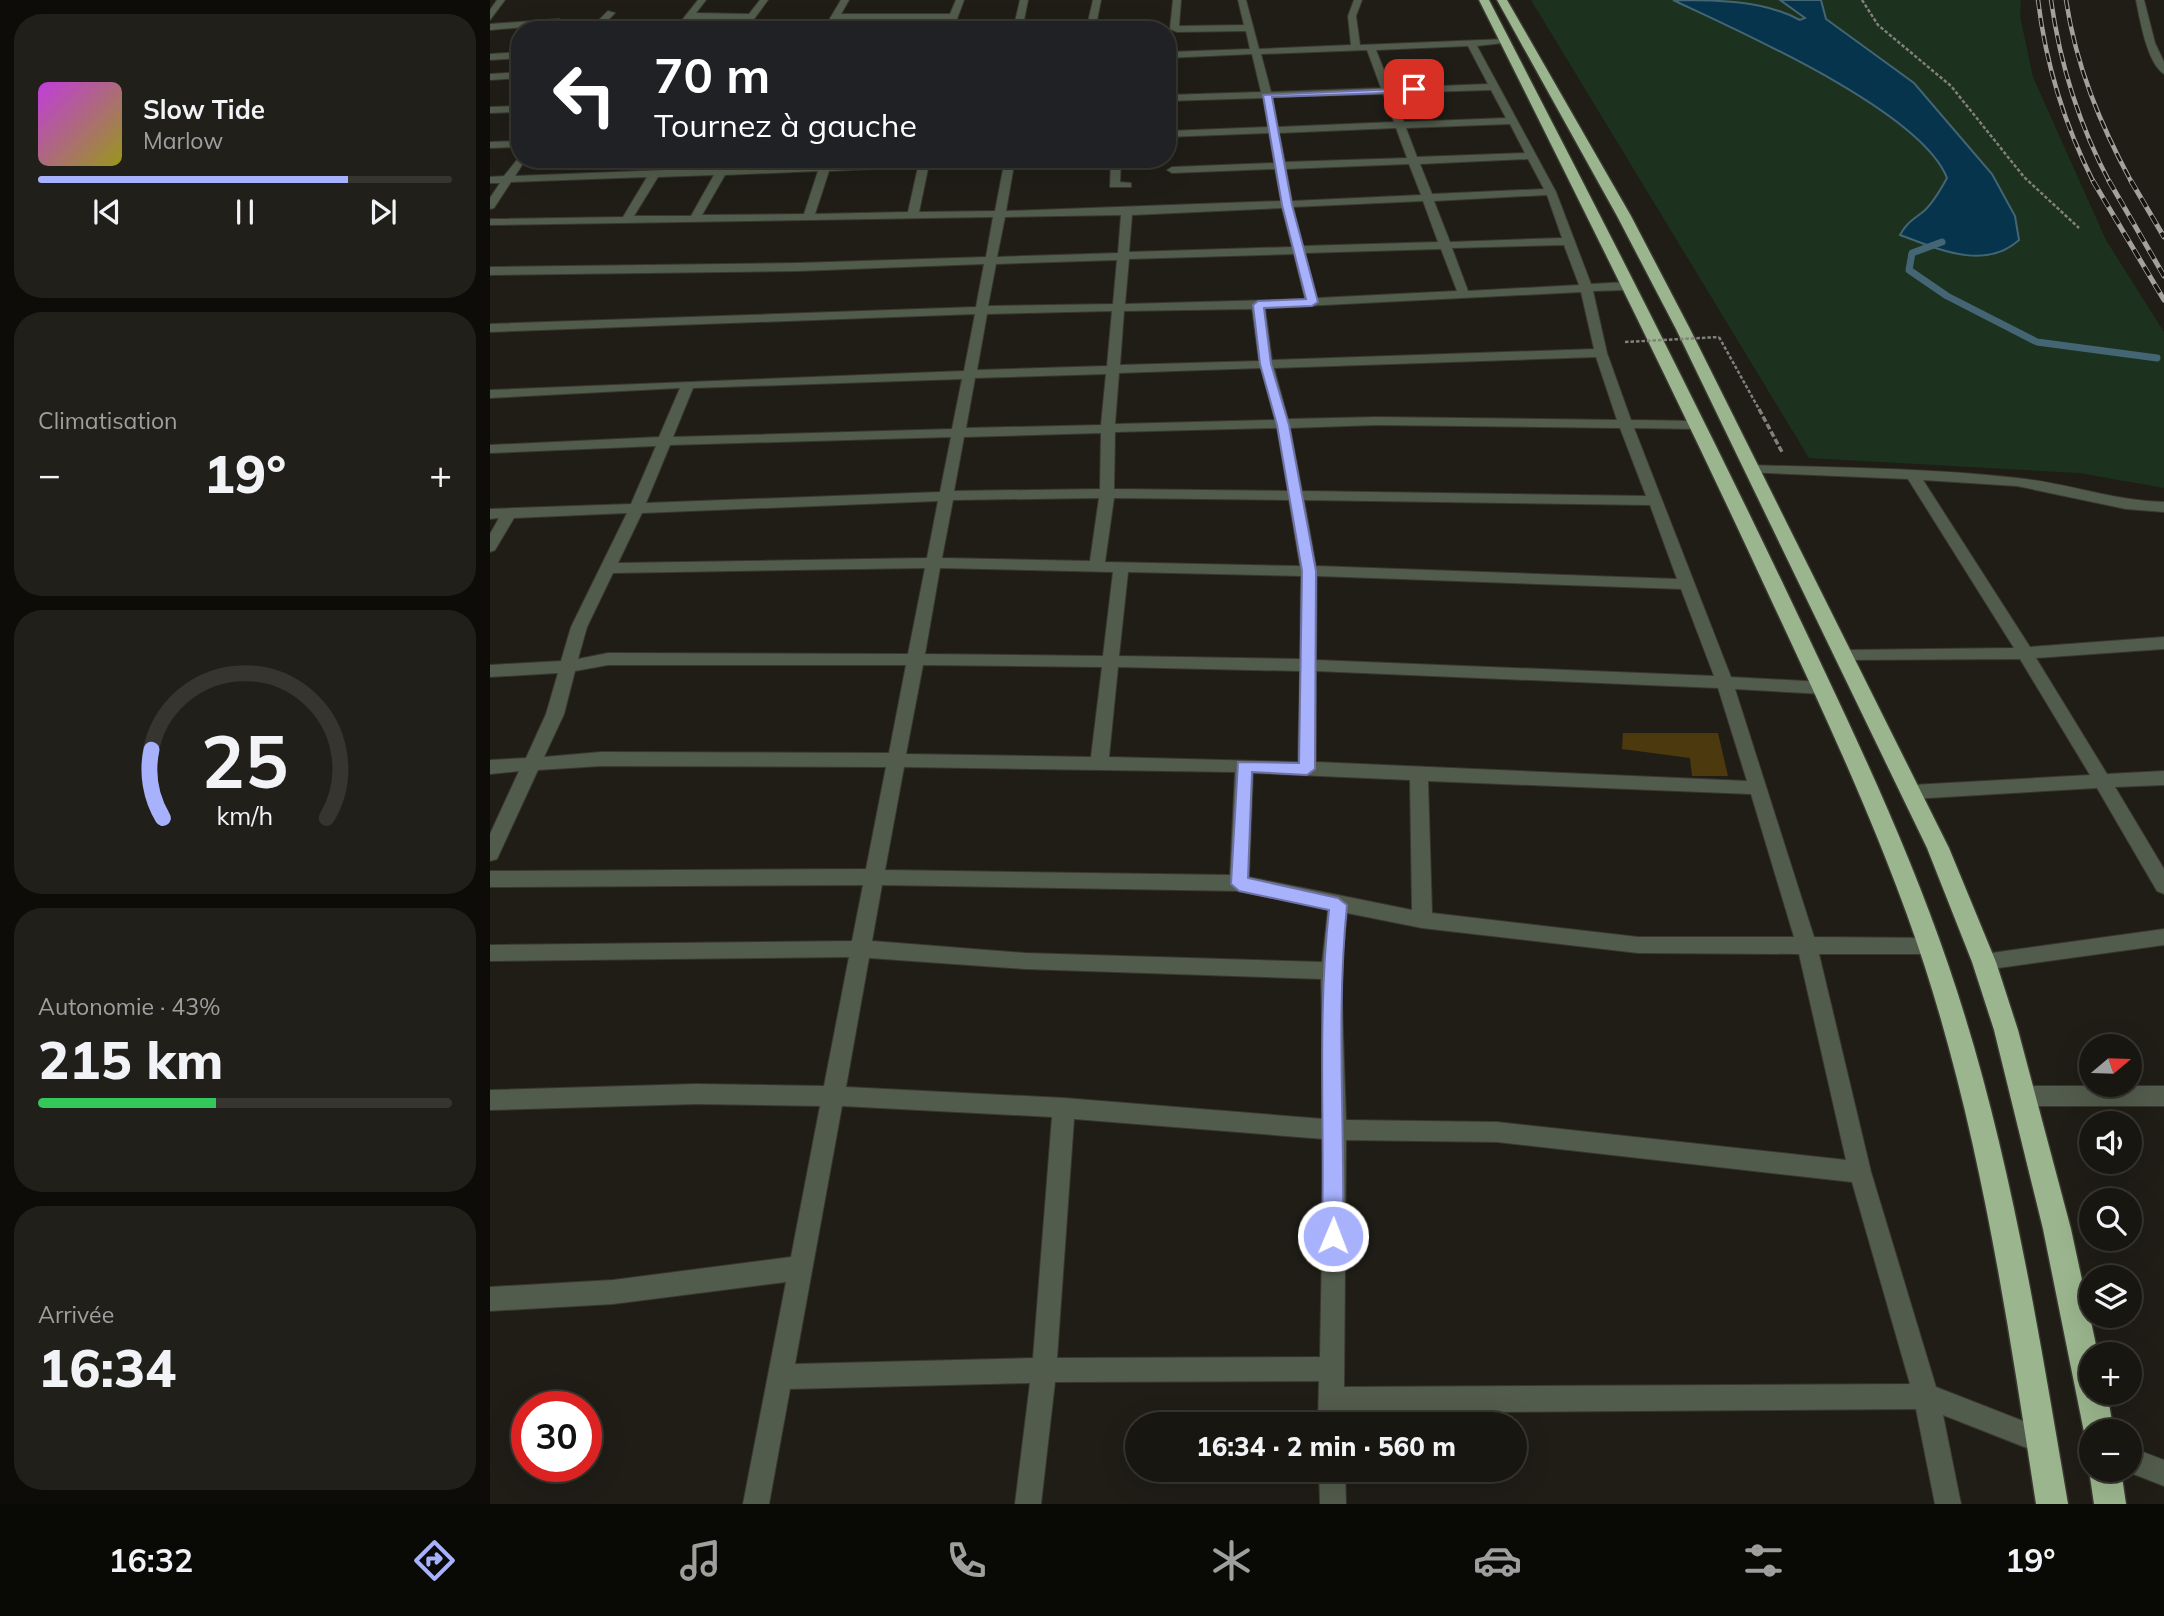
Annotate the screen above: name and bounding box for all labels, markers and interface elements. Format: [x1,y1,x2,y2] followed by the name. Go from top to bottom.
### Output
[654,44,770,105] text: 70 m
[539,49,630,140] icon: left
[1384,59,1444,119] pin
[1395,70,1433,108] icon: arrive
[143,93,265,126] text: Slow Tide
[654,105,917,145] text: Tournez à gauche
[143,126,223,155] text: Marlow
[88,193,126,231] icon: previous
[226,193,264,231] icon: pause
[364,193,402,231] icon: next
[38,406,178,435] text: Climatisation
[204,441,286,506] text: 19°
[38,450,61,498] text: −
[429,450,452,498] text: +
[201,715,289,806] text: 25
[217,800,273,831] text: km/h
[38,992,221,1021] text: Autonomie · 43%
[38,1027,223,1092] text: 215 km
[2079,1034,2142,1097] north arrow
[2079,1034,2142,1482] map controls
[2079,1111,2142,1174] button: sound
[2079,1188,2142,1251] button: search
[1296,1199,1370,1273] position arrow
[2079,1265,2142,1328] button: layers
[38,1300,114,1329] text: Arrivée
[38,1335,176,1400] text: 16:34
[2079,1342,2142,1405] button: +
[511,1391,602,1482] speed limit sign: 30
[2079,1419,2142,1482] button: −
[1196,1430,1456,1463] text: 16:34 · 2 min · 560 m
[410,1536,459,1585] icon: directions
[676,1536,725,1585] icon: music
[942,1536,991,1585] icon: phone
[1207,1536,1256,1585] icon: climate
[1473,1536,1522,1585] icon: car
[1739,1536,1788,1585] icon: filters
[108,1540,193,1580] text: 16:32
[2005,1540,2055,1580] text: 19°

